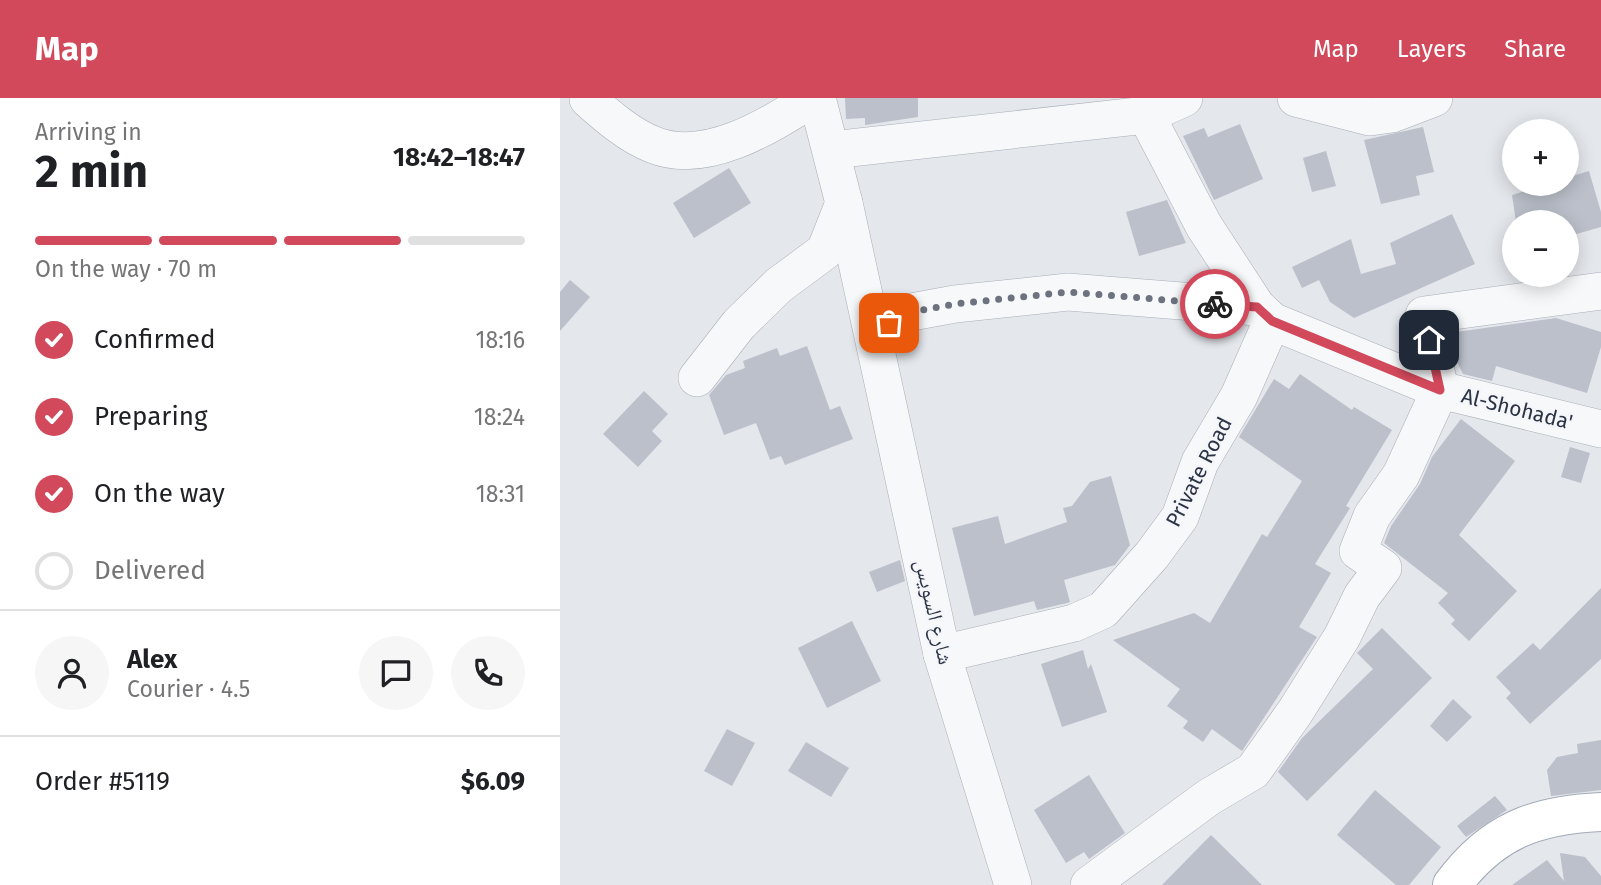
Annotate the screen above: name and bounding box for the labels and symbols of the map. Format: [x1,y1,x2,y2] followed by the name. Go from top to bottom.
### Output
[1180,269,1250,339] courier
[859,293,919,353] pin
[1399,310,1459,370] pin
[1459,383,1575,435] street label: Al-Shohada'
[1160,413,1238,531] street label: Private Road
[909,557,959,667] street label: شارع السويس

